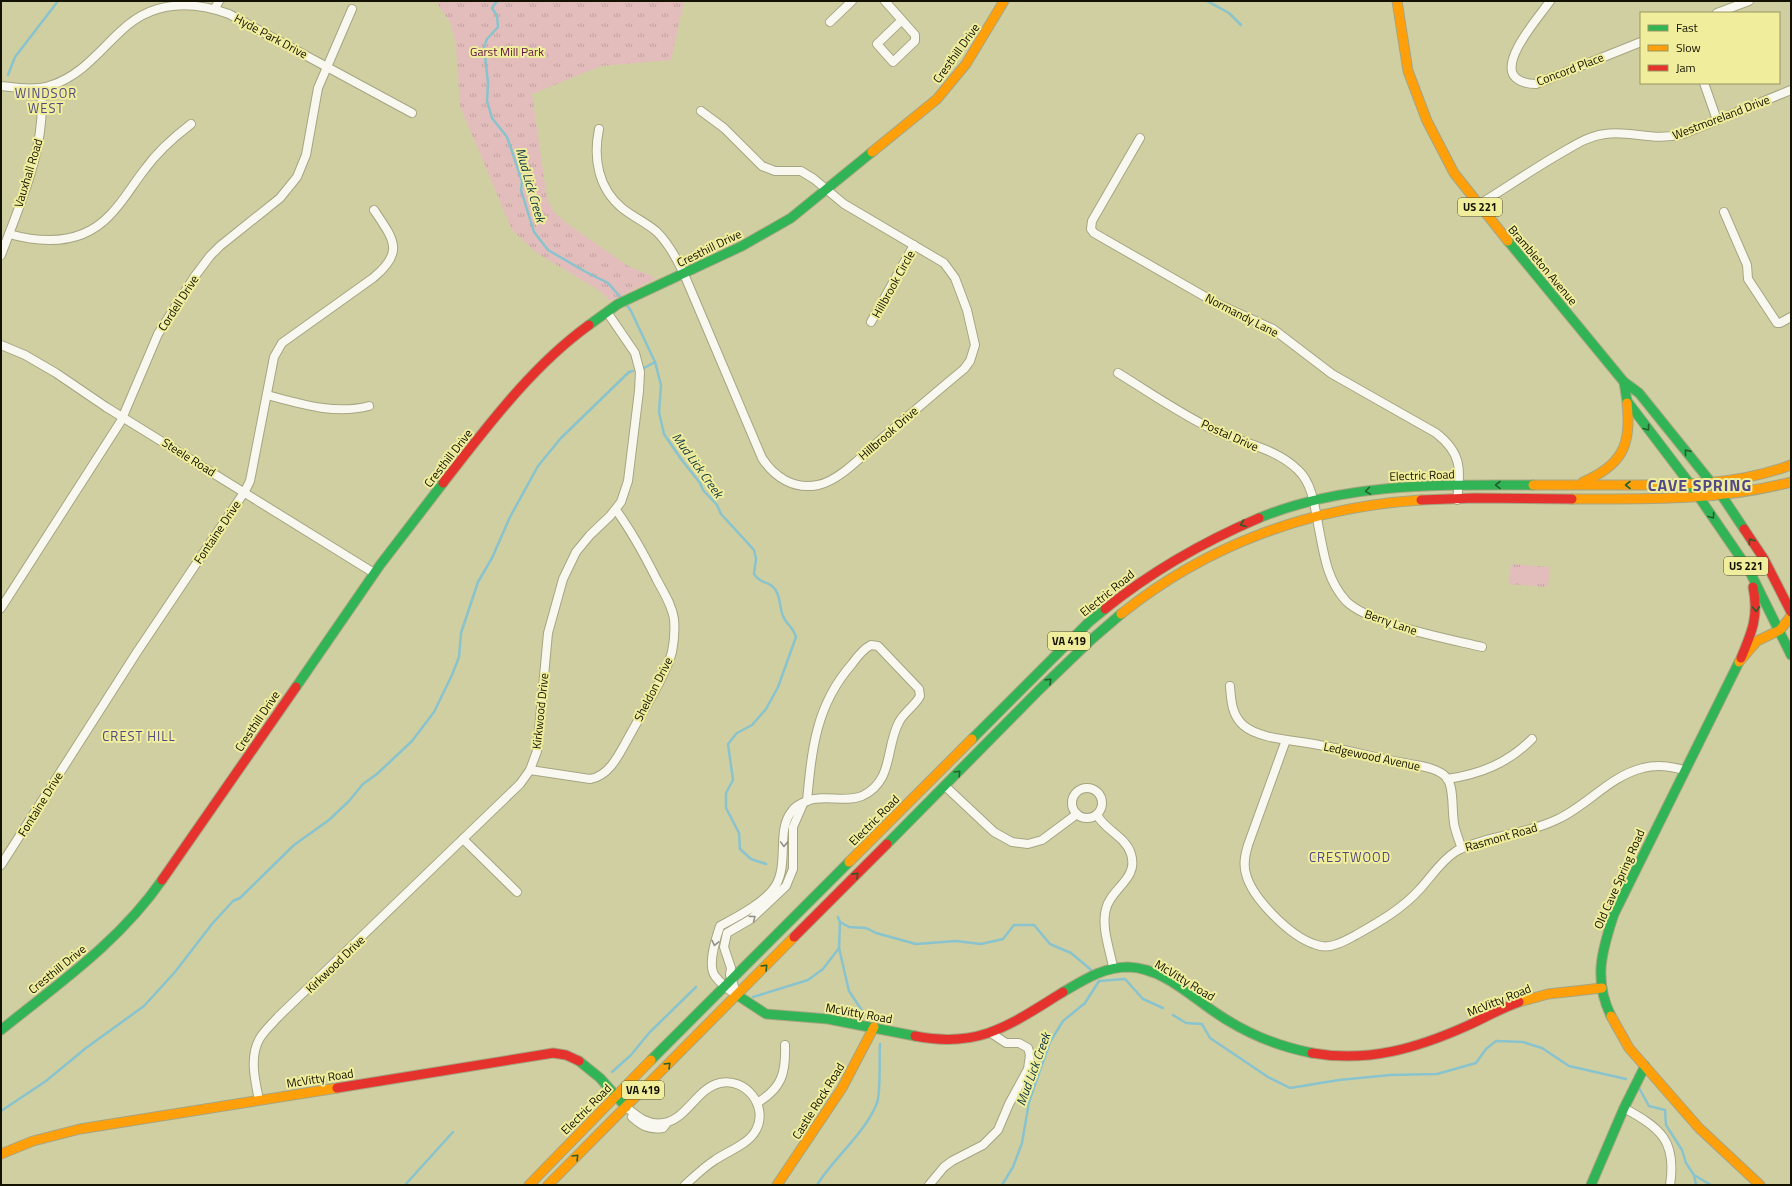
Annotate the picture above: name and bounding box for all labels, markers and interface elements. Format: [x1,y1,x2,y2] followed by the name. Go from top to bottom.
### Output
[231,9,311,63] street label: Hyde Park Drive
[1640,12,1780,84] legend
[1676,18,1699,37] text: Fast
[928,19,984,87] street label: Cresthill Drive
[1676,38,1701,57] text: Slow
[470,42,544,61] park label: Garst Mill Park
[1534,47,1606,91] street label: Concord Place
[1676,58,1696,77] text: Jam
[15,83,77,118] district label: WINDSOR WEST
[1669,90,1773,144] street label: Westmoreland Drive
[9,136,47,210] street label: Vauxhall Road
[511,145,552,227] water label: Mud Lick Creek
[1458,198,1502,216] road number: US 221
[1504,221,1582,309] street label: Brambleton Avenue
[673,224,745,272] street label: Cresthill Drive
[867,247,919,321] street label: Hillbrook Circle
[153,271,203,335] street label: Cordell Drive
[1202,288,1282,342] street label: Normandy Lane
[854,402,922,464] street label: Hillbrook Drive
[1198,414,1262,456] street label: Postal Drive
[1642,423,1649,430] one-way arrow
[419,425,477,491] street label: Cresthill Drive
[667,428,730,504] water label: Mud Lick Creek
[158,433,220,481] street label: Steele Road
[1685,450,1692,457] one-way arrow
[1389,464,1455,486] street label: Electric Road
[1648,473,1752,497] district label: CAVE SPRING
[1625,480,1631,489] one-way arrow
[1495,481,1501,489] one-way arrow
[1365,486,1372,495] one-way arrow
[189,496,245,568] street label: Fontaine Drive
[1707,512,1714,519] one-way arrow
[1240,520,1247,528] one-way arrow
[1749,538,1756,545] one-way arrow
[1724,557,1768,575] road number: US 221
[1076,565,1138,621] street label: Electric Road
[1362,604,1420,640] street label: Berry Lane
[1752,606,1761,612] one-way arrow
[1048,632,1090,650] road number: VA 419
[629,654,677,724] street label: Sheldon Drive
[527,672,553,750] street label: Kirkwood Drive
[1044,678,1052,685] one-way arrow
[230,687,284,755] street label: Cresthill Drive
[102,726,176,746] district label: CREST HILL
[1322,736,1422,776] street label: Ledgewood Avenue
[13,768,67,840] street label: Fontaine Drive
[953,770,961,778] one-way arrow
[844,790,904,850] street label: Electric Road
[1463,818,1539,856] street label: Rasmont Road
[1588,826,1650,932] street label: Old Cave Spring Road
[780,841,788,847] one-way arrow
[1309,847,1391,867] district label: CRESTWOOD
[851,872,859,880] one-way arrow
[748,916,755,923] one-way arrow
[301,931,369,997] street label: Kirkwood Drive
[24,940,90,998] street label: Cresthill Drive
[712,940,720,946] one-way arrow
[1151,954,1219,1006] street label: McVitty Road
[760,964,768,972] one-way arrow
[1464,979,1534,1021] street label: McVitty Road
[824,998,894,1028] street label: McVitty Road
[1011,1028,1056,1108] water label: Mud Lick Creek
[787,1059,849,1143] street label: Castle Rock Road
[663,1062,670,1070] one-way arrow
[285,1063,355,1093] street label: McVitty Road
[556,1079,616,1139] street label: Electric Road
[622,1081,664,1099] road number: VA 419
[571,1155,579,1162] one-way arrow

